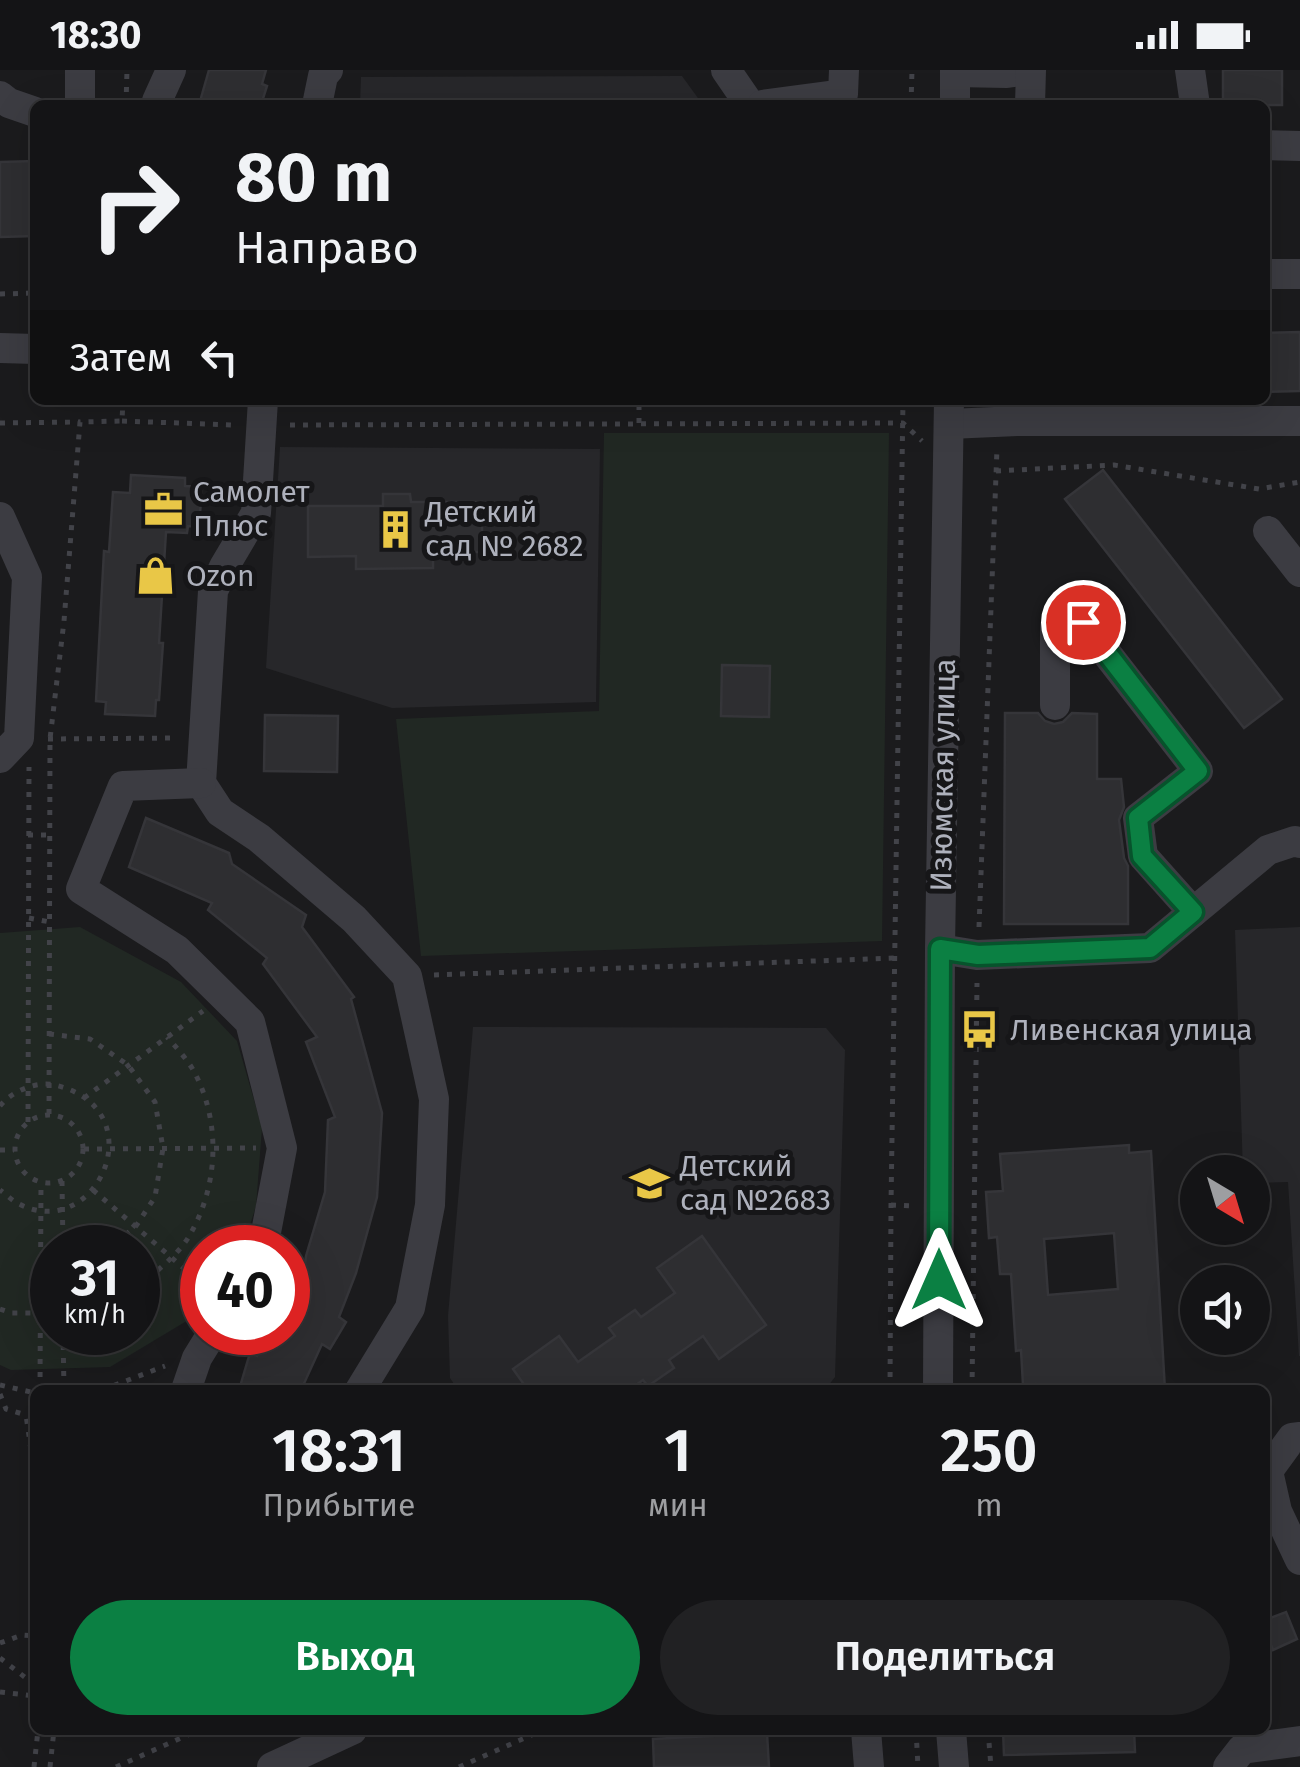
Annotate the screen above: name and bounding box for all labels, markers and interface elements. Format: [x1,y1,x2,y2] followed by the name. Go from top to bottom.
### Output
[50,12,141,58] text: 18:30
[235,136,392,220] text: 80 m
[70,140,200,270] icon: right
[235,221,419,275] text: Направо
[192,330,247,385] icon: left
[70,335,172,381] text: Затем
[193,474,310,544] place label: Самолет Плюс
[142,488,184,530] office icon: Самолет Плюс
[424,494,584,564] place label: Детский сад № 2682
[374,508,416,550] building icon: Детский сад № 2682
[135,555,177,597] shop icon: Ozon
[186,558,254,594] place label: Ozon
[1041,580,1126,665] pin
[1056,595,1111,650] icon: arrive
[923,658,963,892] street label: Изюмская улица
[959,1009,1001,1051] bus stop icon: Ливенская улица
[1010,1012,1253,1048] place label: Ливенская улица
[679,1148,831,1218] place label: Детский сад №2683
[1180,1155,1270,1245] north arrow
[1180,1155,1270,1355] map controls
[629,1162,671,1204] school or university icon: Детский сад №2683
[180,1225,310,1355] speed limit sign: 40
[887,1228,991,1332] position arrow
[71,1248,119,1308] text: 31
[1180,1265,1270,1355] button: sound
[64,1300,126,1330] text: km/h
[272,1415,406,1487] text: 18:31
[664,1415,692,1487] text: 1
[940,1415,1037,1487] text: 250
[263,1486,415,1524] text: Прибытие
[648,1486,708,1524] text: мин
[975,1486,1003,1524] text: m
[70,1600,640,1715] button: Выход
[660,1600,1230,1715] button: Поделиться

